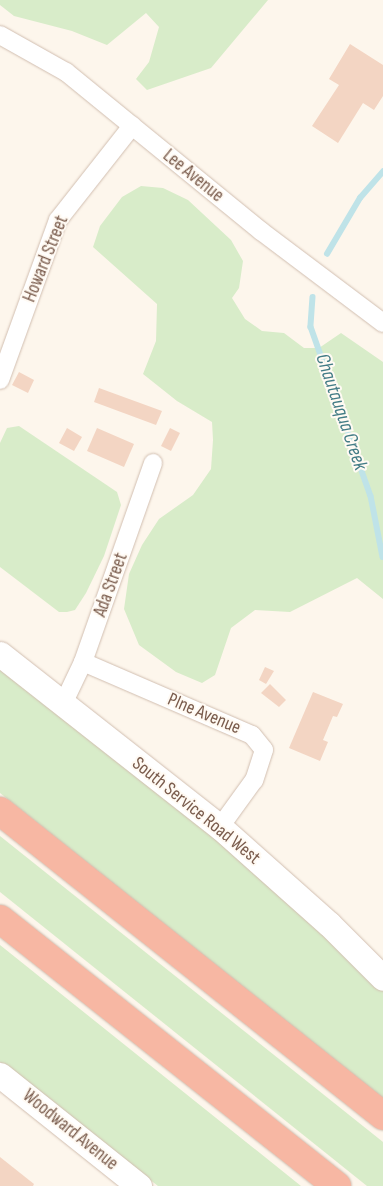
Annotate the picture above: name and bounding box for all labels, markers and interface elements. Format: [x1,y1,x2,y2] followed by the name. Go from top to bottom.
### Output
[158,145,228,207] street label: Lee Avenue
[18,212,74,306] street label: Howard Street
[310,351,372,473] water label: Chautauqua Creek
[89,550,133,620] street label: Ada Street
[164,688,244,740] street label: PIne Avenue
[127,752,265,870] street label: South Service Road West
[18,1085,122,1175] street label: Woodward Avenue

